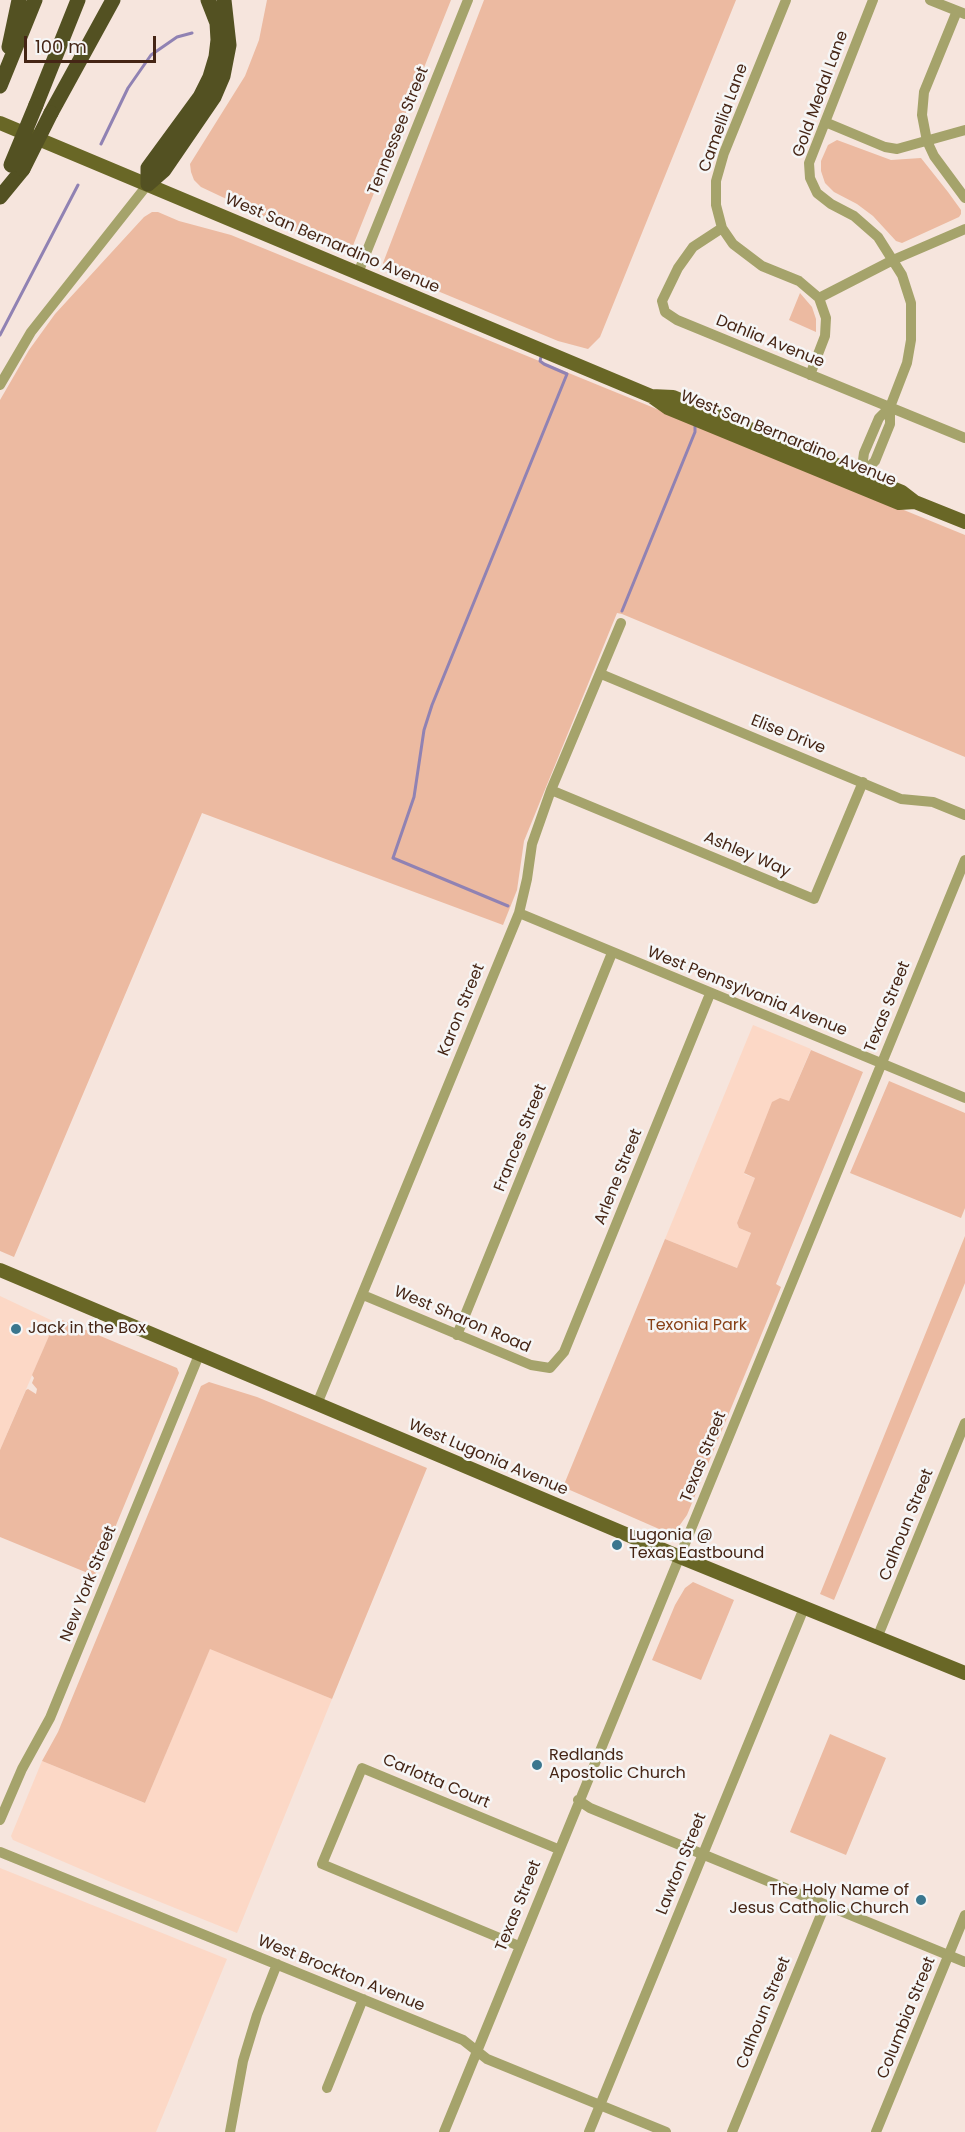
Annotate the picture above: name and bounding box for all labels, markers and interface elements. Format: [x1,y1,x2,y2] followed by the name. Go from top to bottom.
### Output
[27,24,159,62] scale bar
[789,28,853,160] street label: Gold Medal Lane
[35,34,87,59] text: 100 m
[695,61,753,175] street label: Camellia Lane
[365,64,433,198] street label: Tennessee Street
[222,190,442,298] street label: West San Bernardino Avenue
[713,311,827,373] street label: Dahlia Avenue
[677,387,899,491] street label: West San Bernardino Avenue
[748,711,828,759] street label: Elise Drive
[701,828,793,882] street label: Ashley Way
[644,943,850,1041] street label: West Pennsylvania Avenue
[861,959,915,1055] street label: Texas Street
[435,961,489,1059] street label: Karon Street
[491,1081,551,1195] street label: Frances Street
[591,1126,647,1228] street label: Arlene Street
[391,1282,533,1358] street label: West Sharon Road
[647,1316,747,1336] park label: Texonia Park
[28,1319,146,1339] place label: Jack in the Box
[9,1322,23,1336] marker: Jack in the Box
[677,1409,731,1505] street label: Texas Street
[405,1416,571,1500] street label: West Lugonia Avenue
[876,1466,938,1584] street label: Calhoun Street
[57,1523,121,1645] street label: New York Street
[629,1526,764,1564] place label: Lugonia @ Texas Eastbound
[610,1538,624,1552] marker: Lugonia @ Texas Eastbound
[549,1746,686,1784] place label: Redlands Apostolic Church
[379,1751,493,1813] street label: Carlotta Court
[530,1758,544,1772] marker: Redlands Apostolic Church
[653,1810,711,1918] street label: Lawton Street
[492,1858,546,1954] street label: Texas Street
[729,1881,909,1919] place label: The Holy Name of Jesus Catholic Church
[914,1893,928,1907] marker: The Holy Name of Jesus Catholic Church
[255,1932,427,2016] street label: West Brockton Avenue
[733,1954,795,2072] street label: Calhoun Street
[874,1954,940,2082] street label: Columbia Street

